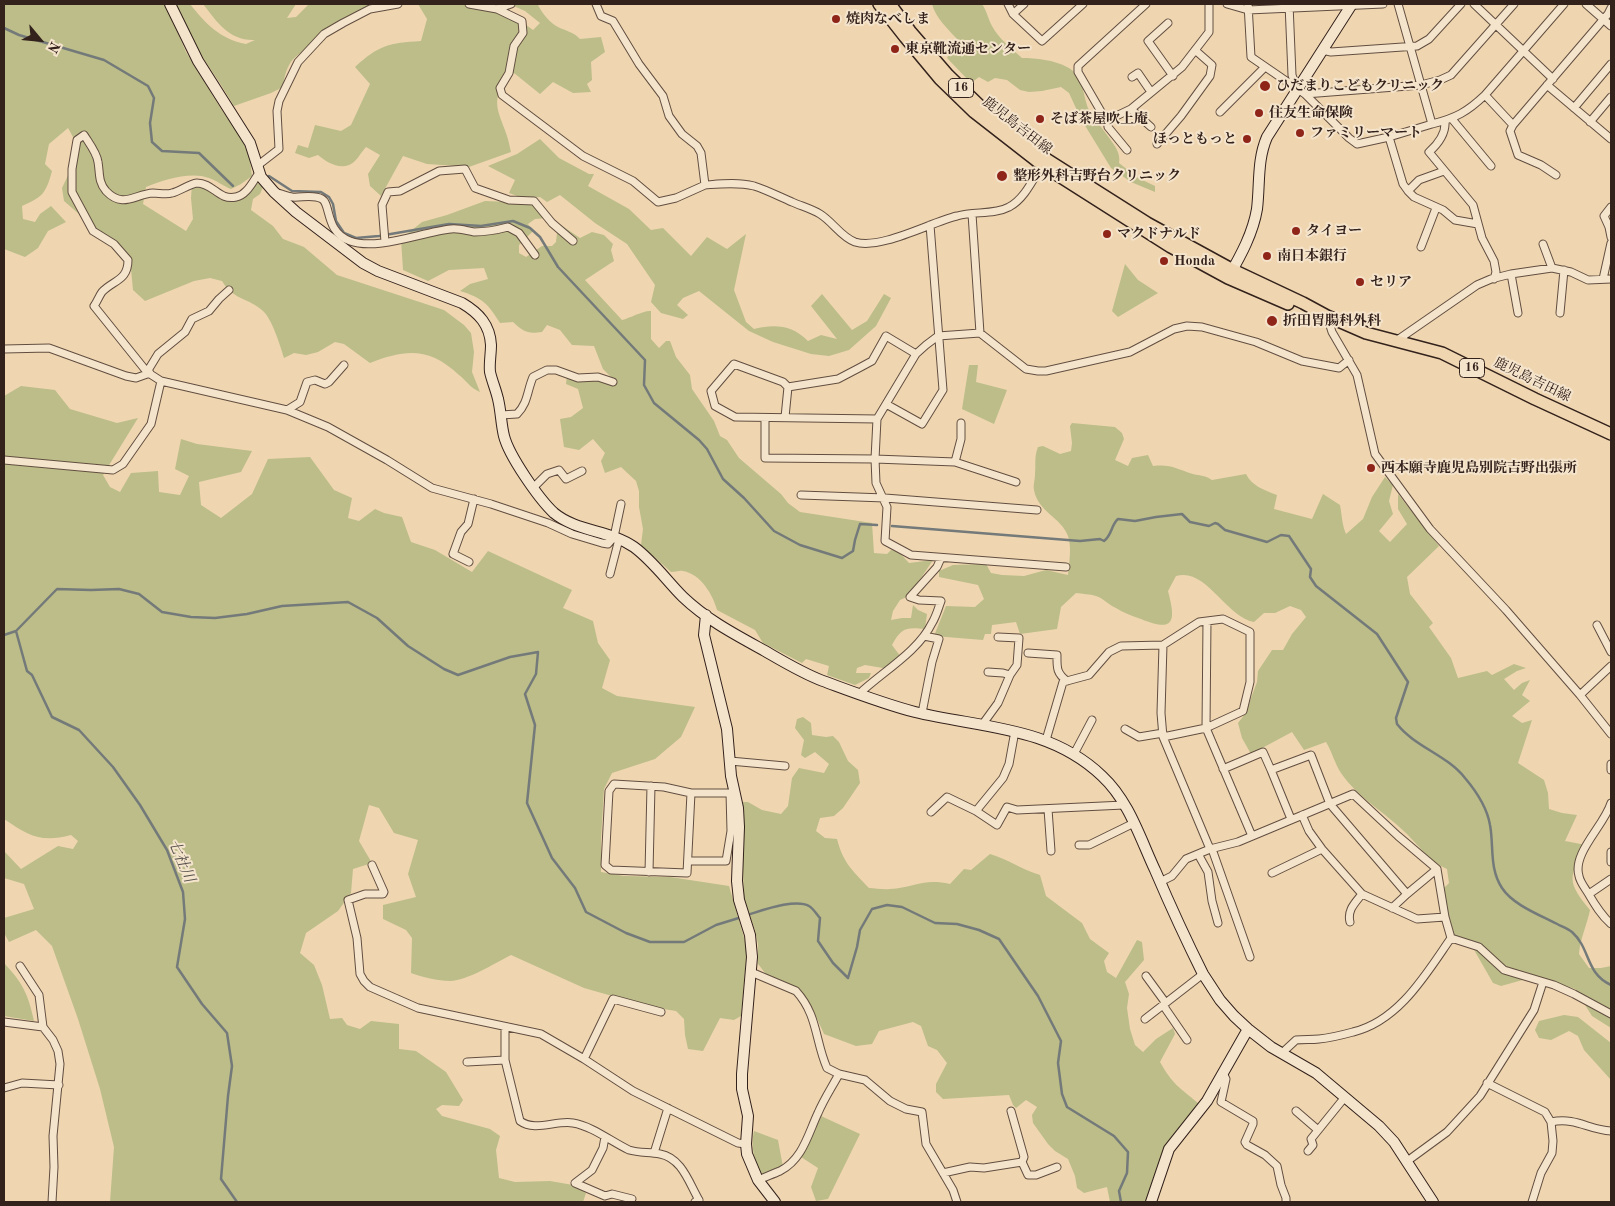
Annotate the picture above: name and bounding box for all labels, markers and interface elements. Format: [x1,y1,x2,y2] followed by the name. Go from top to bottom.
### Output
[846,11,930,27] place label: 焼肉なべしま
[830,13,842,25] marker: 焼肉なべしま
[15,15,65,65] north arrow
[45,39,62,55] text: N
[905,41,1031,57] place label: 東京靴流通センター
[889,43,901,55] marker: 東京靴流通センター
[948,78,974,98] road number: 16
[1276,78,1444,94] place label: ひだまりこどもクリニック
[1258,79,1272,93] marker: ひだまりこどもクリニック
[979,94,1055,158] street label: 鹿児島吉田線
[1269,105,1353,121] place label: 住友生命保険
[1253,107,1265,119] marker: 住友生命保険
[1050,111,1148,127] place label: そば茶屋吹上庵
[1034,113,1046,125] marker: そば茶屋吹上庵
[1310,125,1422,141] place label: ファミリーマート
[1294,127,1306,139] marker: ファミリーマート
[1153,131,1237,147] place label: ほっともっと
[1241,133,1253,145] marker: ほっともっと
[1013,168,1181,184] place label: 整形外科吉野台クリニック
[995,169,1009,183] marker: 整形外科吉野台クリニック
[1306,223,1362,239] place label: タイヨー
[1290,225,1302,237] marker: タイヨー
[1117,226,1201,242] place label: マクドナルド
[1101,228,1113,240] marker: マクドナルド
[1277,248,1347,264] place label: 南日本銀行
[1261,250,1273,262] marker: 南日本銀行
[1174,253,1215,269] place label: Honda
[1158,255,1170,267] marker: Honda
[1370,274,1412,290] place label: セリア
[1354,276,1366,288] marker: セリア
[1283,313,1381,329] place label: 折田胃腸科外科
[1265,314,1279,328] marker: 折田胃腸科外科
[1491,354,1573,406] street label: 鹿児島吉田線
[1460,358,1484,378] road number: 16
[1381,460,1577,476] place label: 西本願寺鹿児島別院吉野出張所
[1365,462,1377,474] marker: 西本願寺鹿児島別院吉野出張所
[164,837,198,885] water label: 七社川

